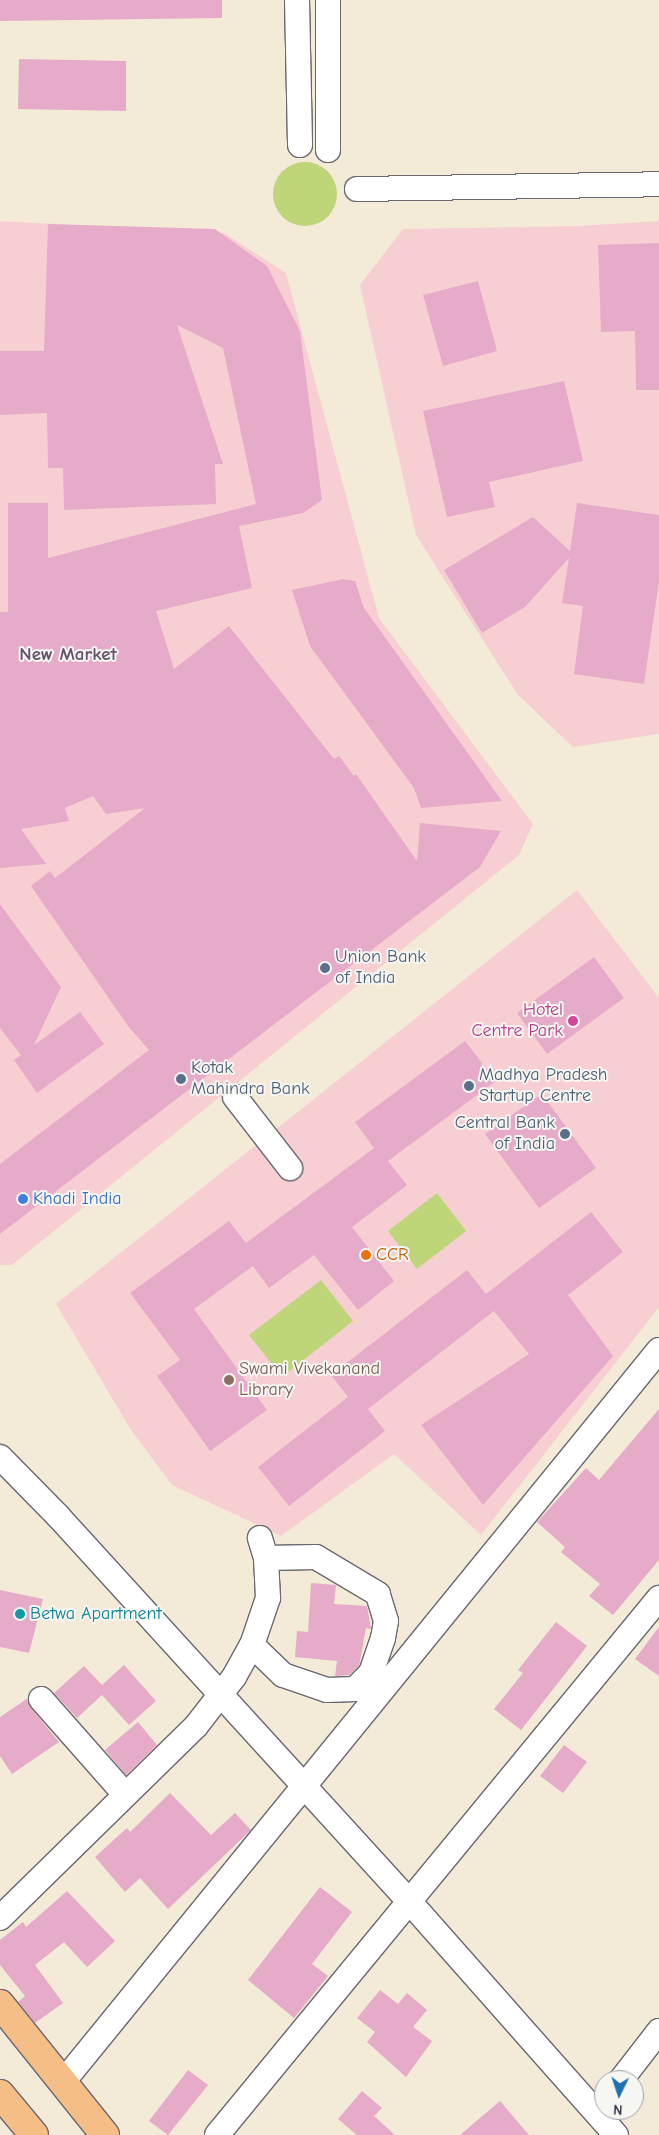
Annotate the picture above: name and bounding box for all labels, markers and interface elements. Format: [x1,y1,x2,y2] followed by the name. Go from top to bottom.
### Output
[19,644,117,666] district label: New Market
[335,947,426,990] place label: Union Bank of India
[319,962,331,974] marker: Union Bank of India
[472,1000,563,1042] place label: Hotel Centre Park
[567,1015,579,1027] marker: Hotel Centre Park
[191,1058,310,1100] place label: Kotak Mahindra Bank
[479,1065,608,1108] place label: Madhya Pradesh Startup Centre
[175,1073,187,1085] marker: Kotak Mahindra Bank
[463,1080,475,1092] marker: Madhya Pradesh Startup Centre
[455,1113,555,1156] place label: Central Bank of India
[559,1128,571,1140] marker: Central Bank of India
[33,1188,122,1210] place label: Khadi India
[17,1193,29,1205] marker: Khadi India
[376,1244,409,1266] place label: CCR
[360,1249,372,1261] marker: CCR
[239,1359,380,1402] place label: Swami Vivekanand Library
[223,1374,235,1386] marker: Swami Vivekanand Library
[30,1603,162,1625] place label: Betwa Apartment
[14,1608,26,1620] marker: Betwa Apartment
[594,2070,644,2120] north arrow
[613,2101,623,2118] text: N

